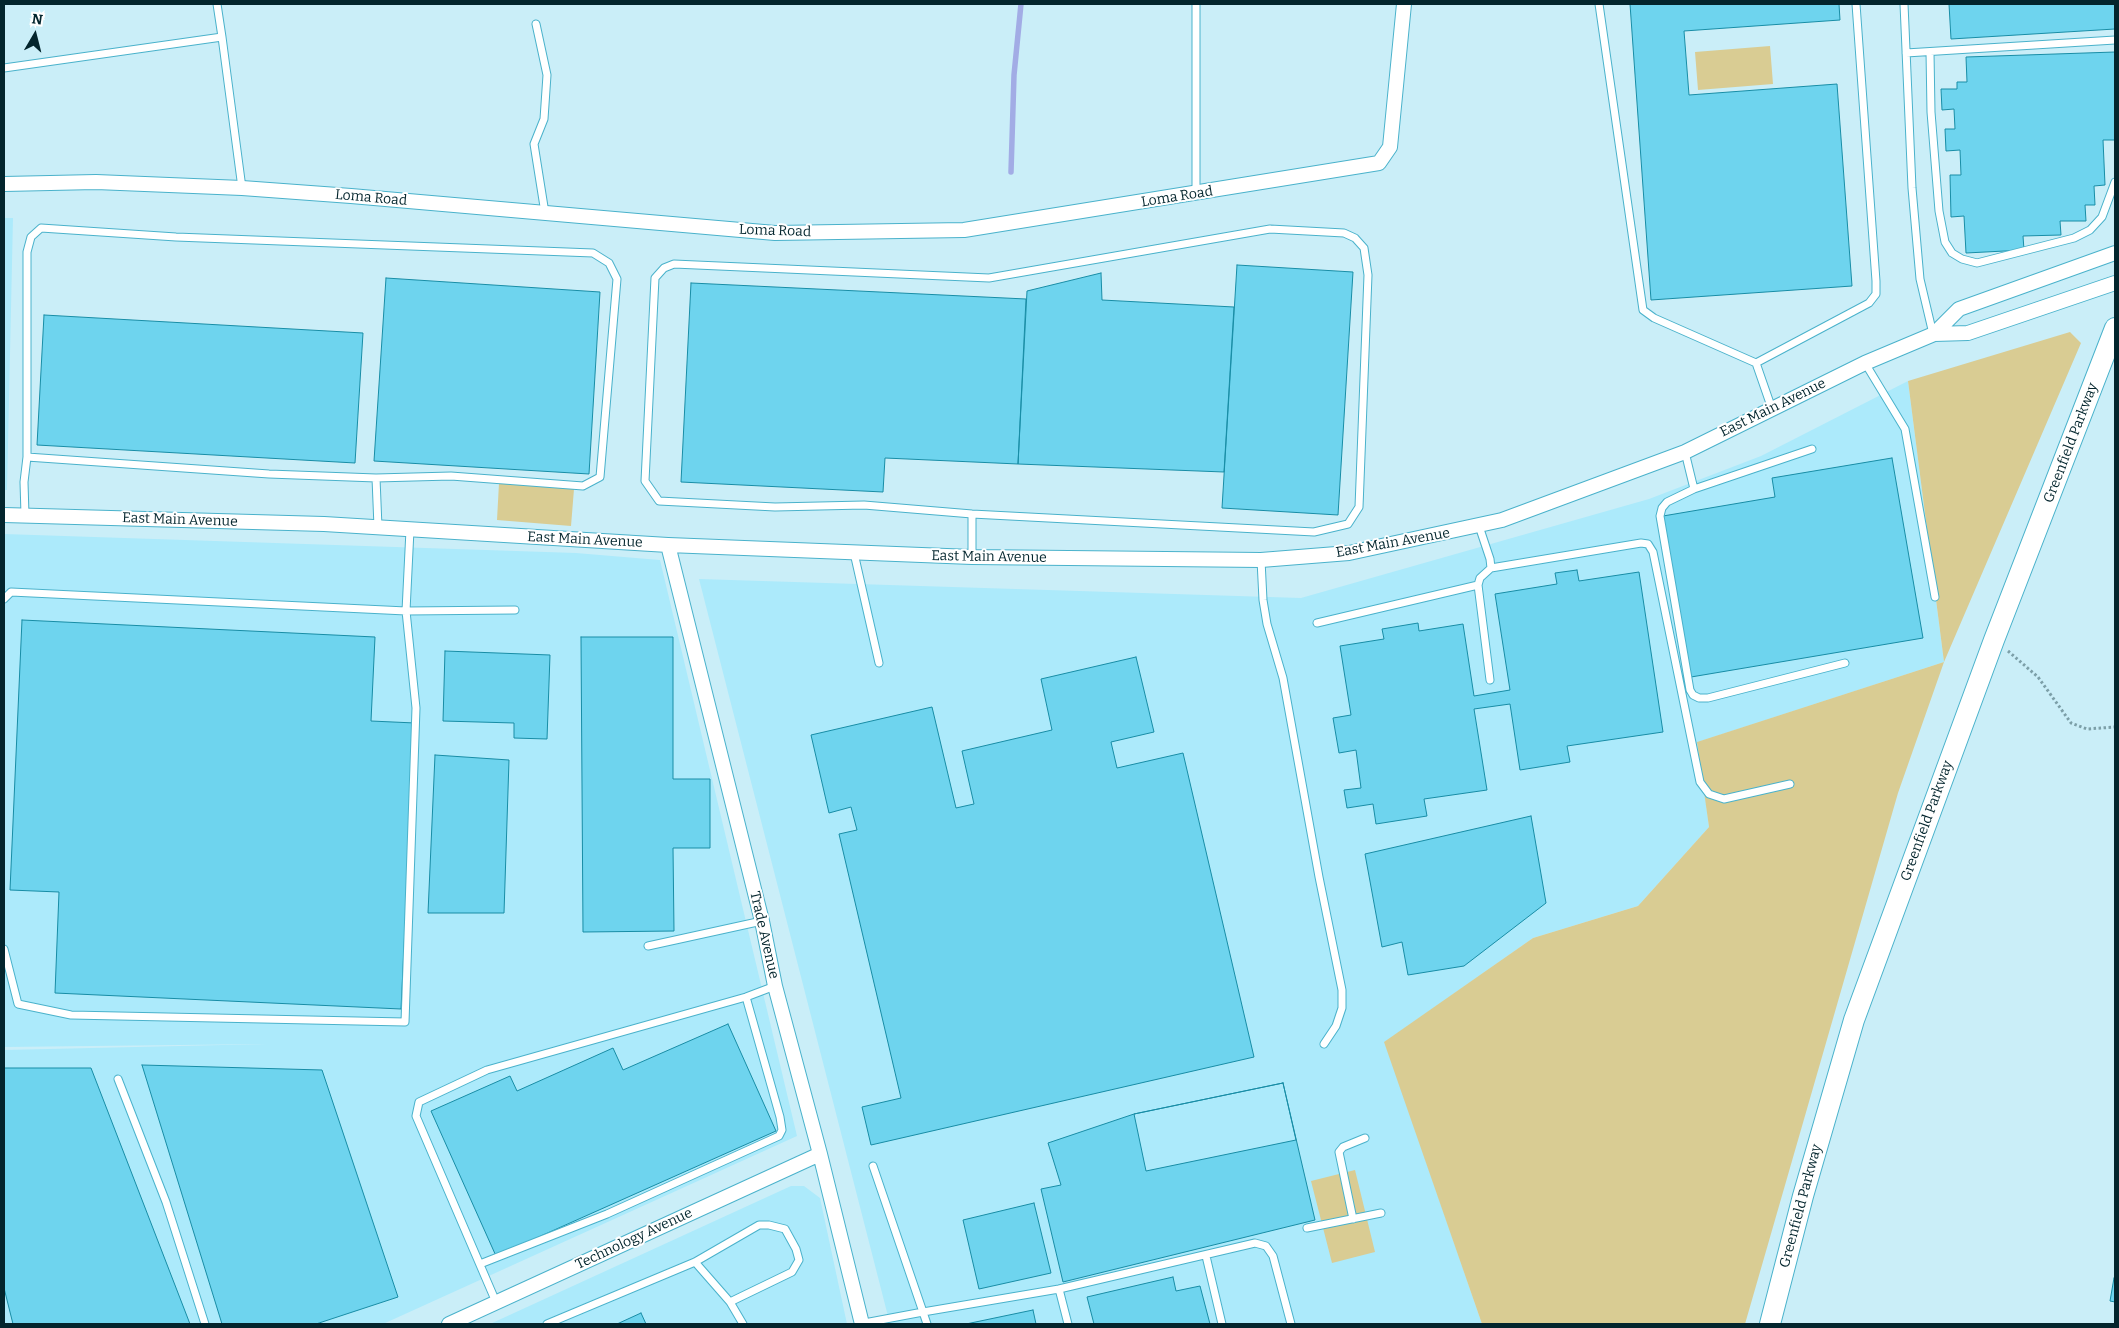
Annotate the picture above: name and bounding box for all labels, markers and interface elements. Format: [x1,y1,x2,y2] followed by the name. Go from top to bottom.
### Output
[10,10,60,60] north arrow
[31,10,44,29] text: N
[1140,183,1214,211] street label: Loma Road
[334,186,408,210] street label: Loma Road
[739,221,811,241] street label: Loma Road
[1717,375,1829,441] street label: East Main Avenue
[2040,381,2102,505] street label: Greenfield Parkway
[122,510,238,530] street label: East Main Avenue
[1335,525,1451,561] street label: East Main Avenue
[527,529,643,551] street label: East Main Avenue
[931,548,1047,566] street label: East Main Avenue
[1897,758,1957,884] street label: Greenfield Parkway
[746,890,782,980] street label: Trade Avenue
[1776,1142,1826,1270] street label: Greenfield Parkway
[573,1205,695,1273] street label: Technology Avenue

